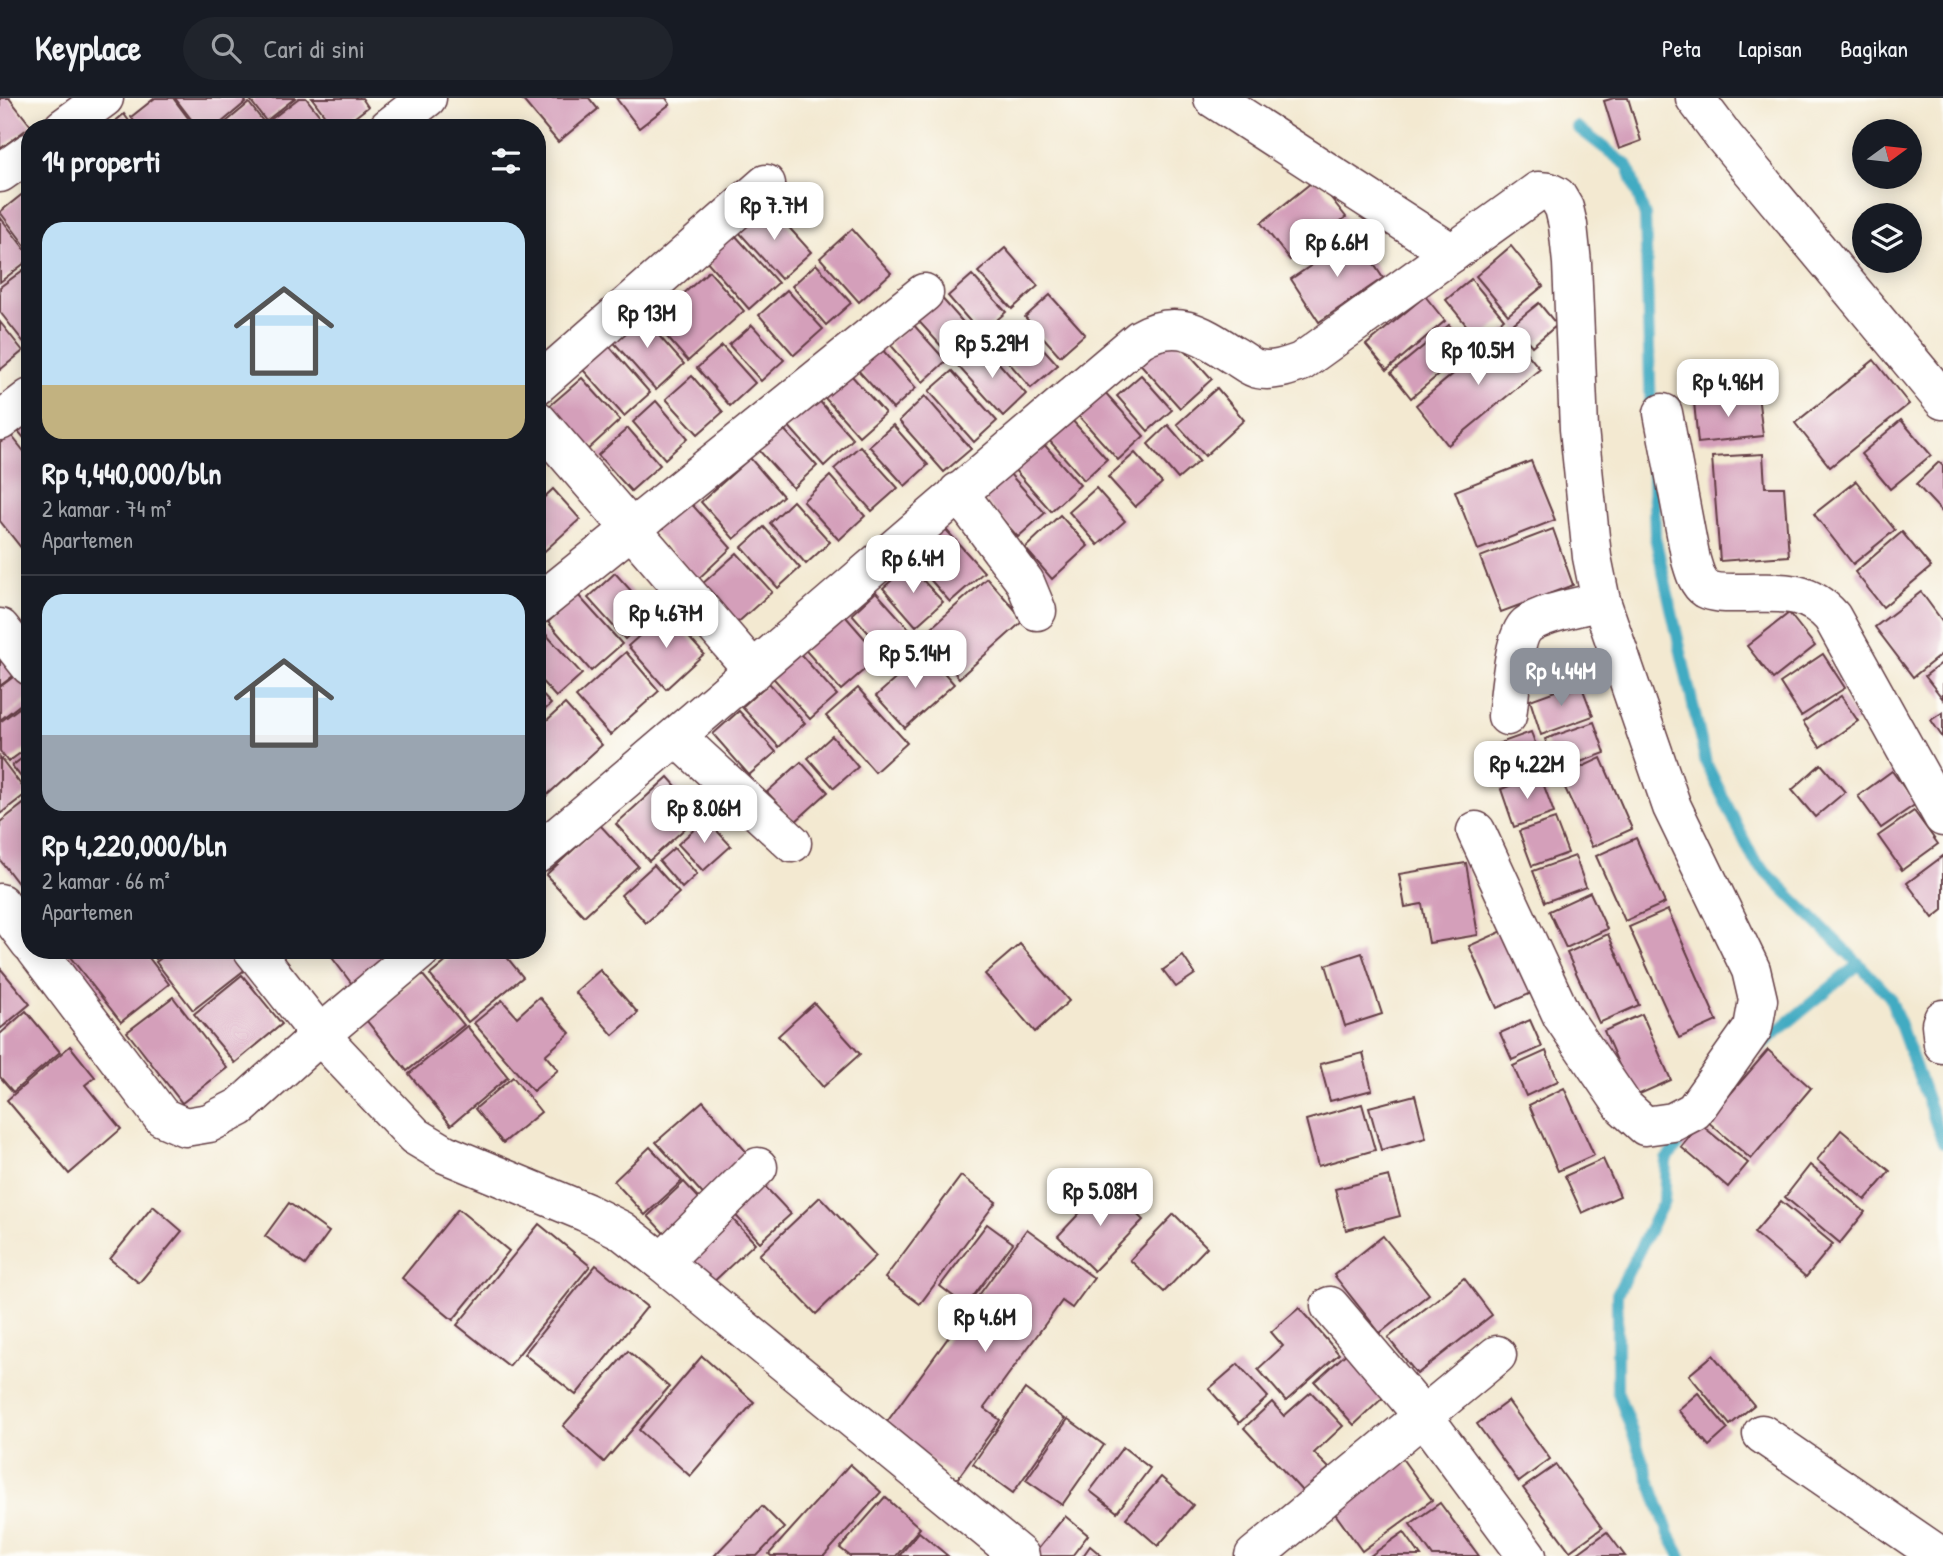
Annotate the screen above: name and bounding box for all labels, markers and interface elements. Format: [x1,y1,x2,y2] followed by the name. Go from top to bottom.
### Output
[183,17,673,80] search box
[35,26,141,70] text: Keyplace
[207,29,245,67] icon: search
[263,31,365,66] text: Cari di sini
[1662,32,1701,64] text: Peta
[1739,32,1802,64] text: Lapisan
[1840,32,1908,64] text: Bagikan
[1852,119,1922,189] north arrow
[1852,119,1922,273] map controls
[42,141,161,181] text: 14 properti
[487,142,525,180] icon: filters
[709,183,839,242] pin: Rp 7.7M
[741,189,807,220] text: Rp 7.7M
[1852,203,1922,273] button: layers
[1272,220,1402,279] pin: Rp 6.6M
[1306,226,1368,257] text: Rp 6.6M
[221,268,347,394] icon: home
[590,290,704,350] pin: Rp 13M
[618,297,676,328] text: Rp 13M
[920,320,1064,380] pin: Rp 5.29M
[955,327,1029,358] text: Rp 5.29M
[1406,328,1550,387] pin: Rp 10.5M
[1442,334,1514,365] text: Rp 10.5M
[1656,360,1800,419] pin: Rp 4.96M
[1693,366,1763,397] text: Rp 4.96M
[42,453,222,493] text: Rp 4,440,000/bln
[42,493,172,524] text: 2 kamar · 74 m²
[42,524,133,555] text: Apartemen
[848,536,978,595] pin: Rp 6.4M
[882,542,944,573] text: Rp 6.4M
[594,590,738,650] pin: Rp 4.67M
[629,597,703,628] text: Rp 4.67M
[843,630,987,690] pin: Rp 5.14M
[880,637,950,668] text: Rp 5.14M
[221,640,347,766] icon: home
[1489,648,1633,708] pin: Rp 4.44M
[1526,655,1596,686] text: Rp 4.44M
[1455,742,1599,801] pin: Rp 4.22M
[1490,748,1564,779] text: Rp 4.22M
[632,786,776,845] pin: Rp 8.06M
[667,792,741,823] text: Rp 8.06M
[42,825,227,865] text: Rp 4,220,000/bln
[42,865,170,896] text: 2 kamar · 66 m²
[42,896,133,927] text: Apartemen
[1028,1168,1172,1228] pin: Rp 5.08M
[1063,1175,1137,1206] text: Rp 5.08M
[920,1294,1050,1354] pin: Rp 4.6M
[954,1301,1016,1332] text: Rp 4.6M

